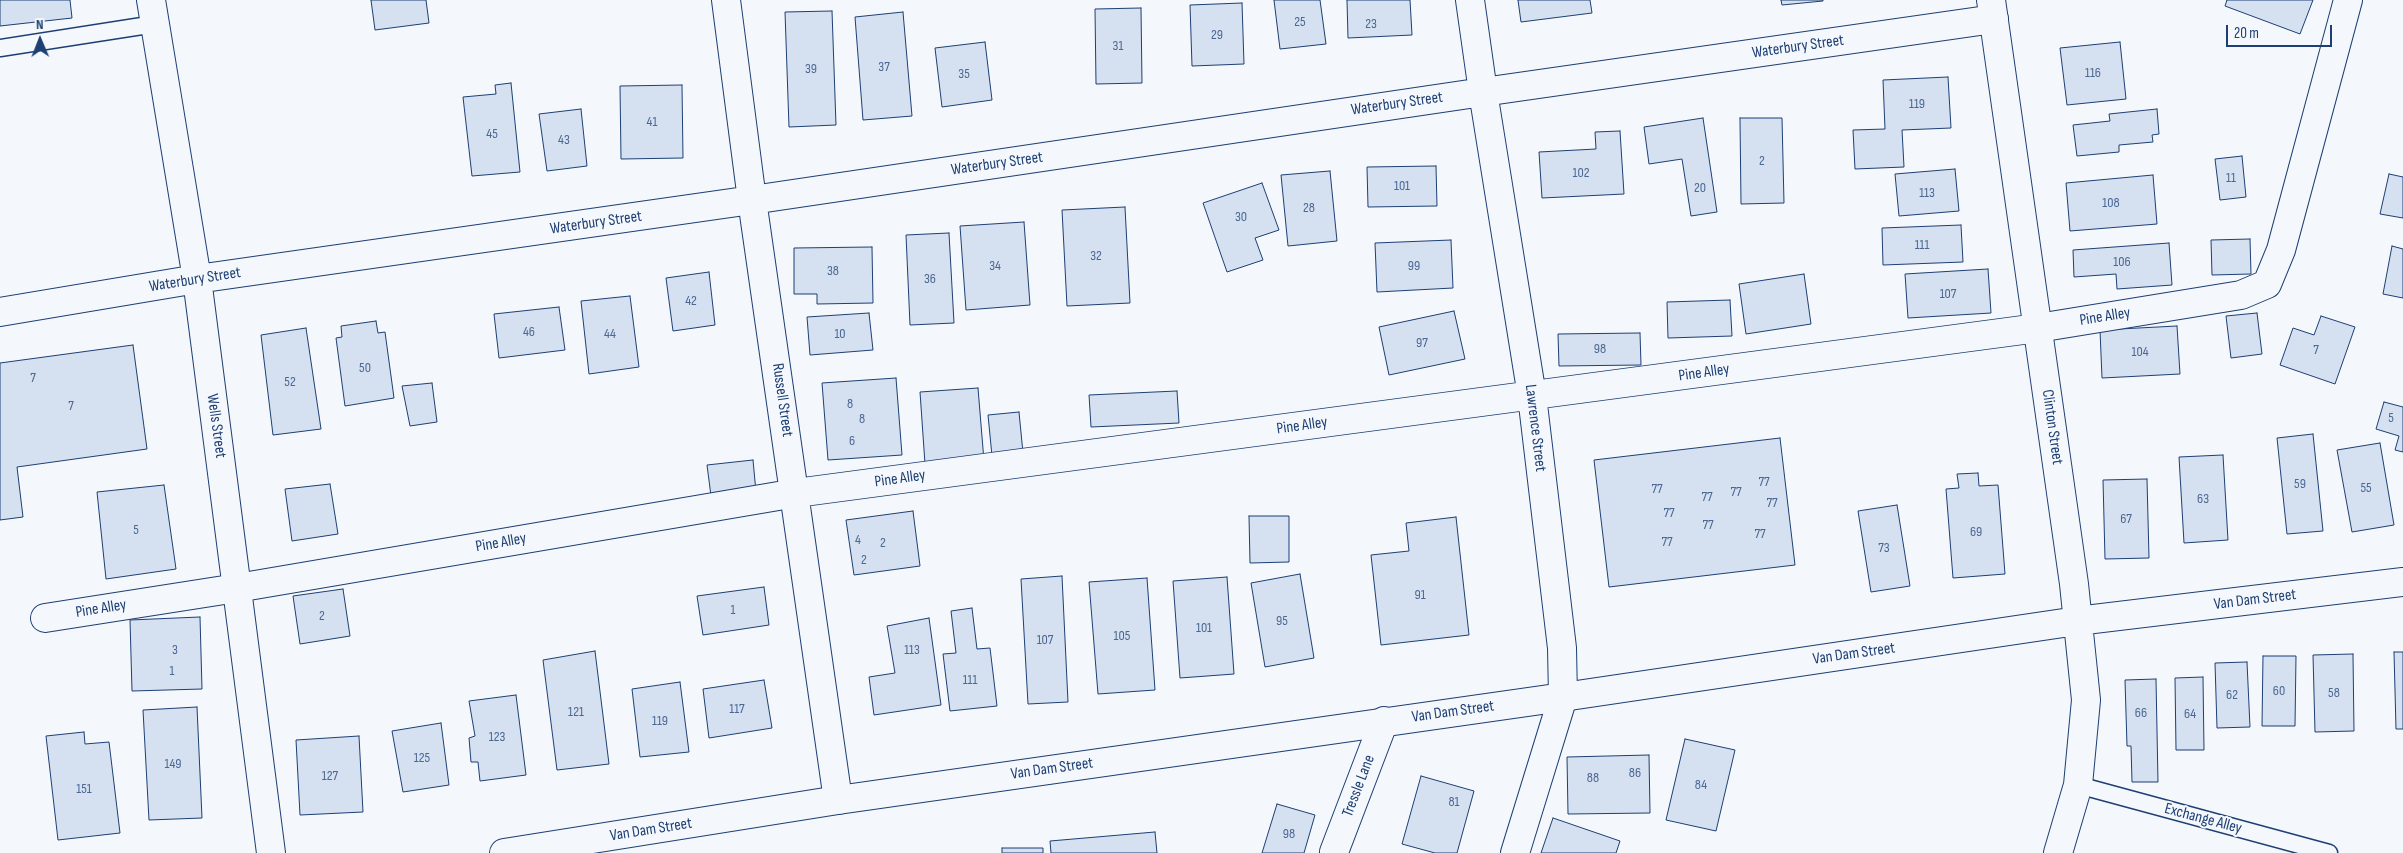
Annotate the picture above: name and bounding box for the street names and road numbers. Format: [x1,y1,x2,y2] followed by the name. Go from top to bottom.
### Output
[1751,31,1845,63] street label: Waterbury Street
[1350,88,1444,120] street label: Waterbury Street
[950,148,1044,180] street label: Waterbury Street
[549,207,643,239] street label: Waterbury Street
[148,263,242,297] street label: Waterbury Street
[2078,304,2132,330] street label: Pine Alley
[1677,360,1731,386] street label: Pine Alley
[767,362,797,438] street label: Russell Street
[1520,383,1550,473] street label: Lawrence Street
[2037,388,2067,466] street label: Clinton Street
[202,393,230,459] street label: Wells Street
[1275,413,1329,439] street label: Pine Alley
[873,466,927,492] street label: Pine Alley
[474,529,528,557] street label: Pine Alley
[2213,585,2297,615] street label: Van Dam Street
[74,596,128,622] street label: Pine Alley
[1812,639,1896,669] street label: Van Dam Street
[1411,697,1495,727] street label: Van Dam Street
[1338,752,1380,820] street label: Tressle Lane
[1010,754,1094,784] street label: Van Dam Street
[2162,799,2244,839] street label: Exchange Alley
[609,814,693,846] street label: Van Dam Street

